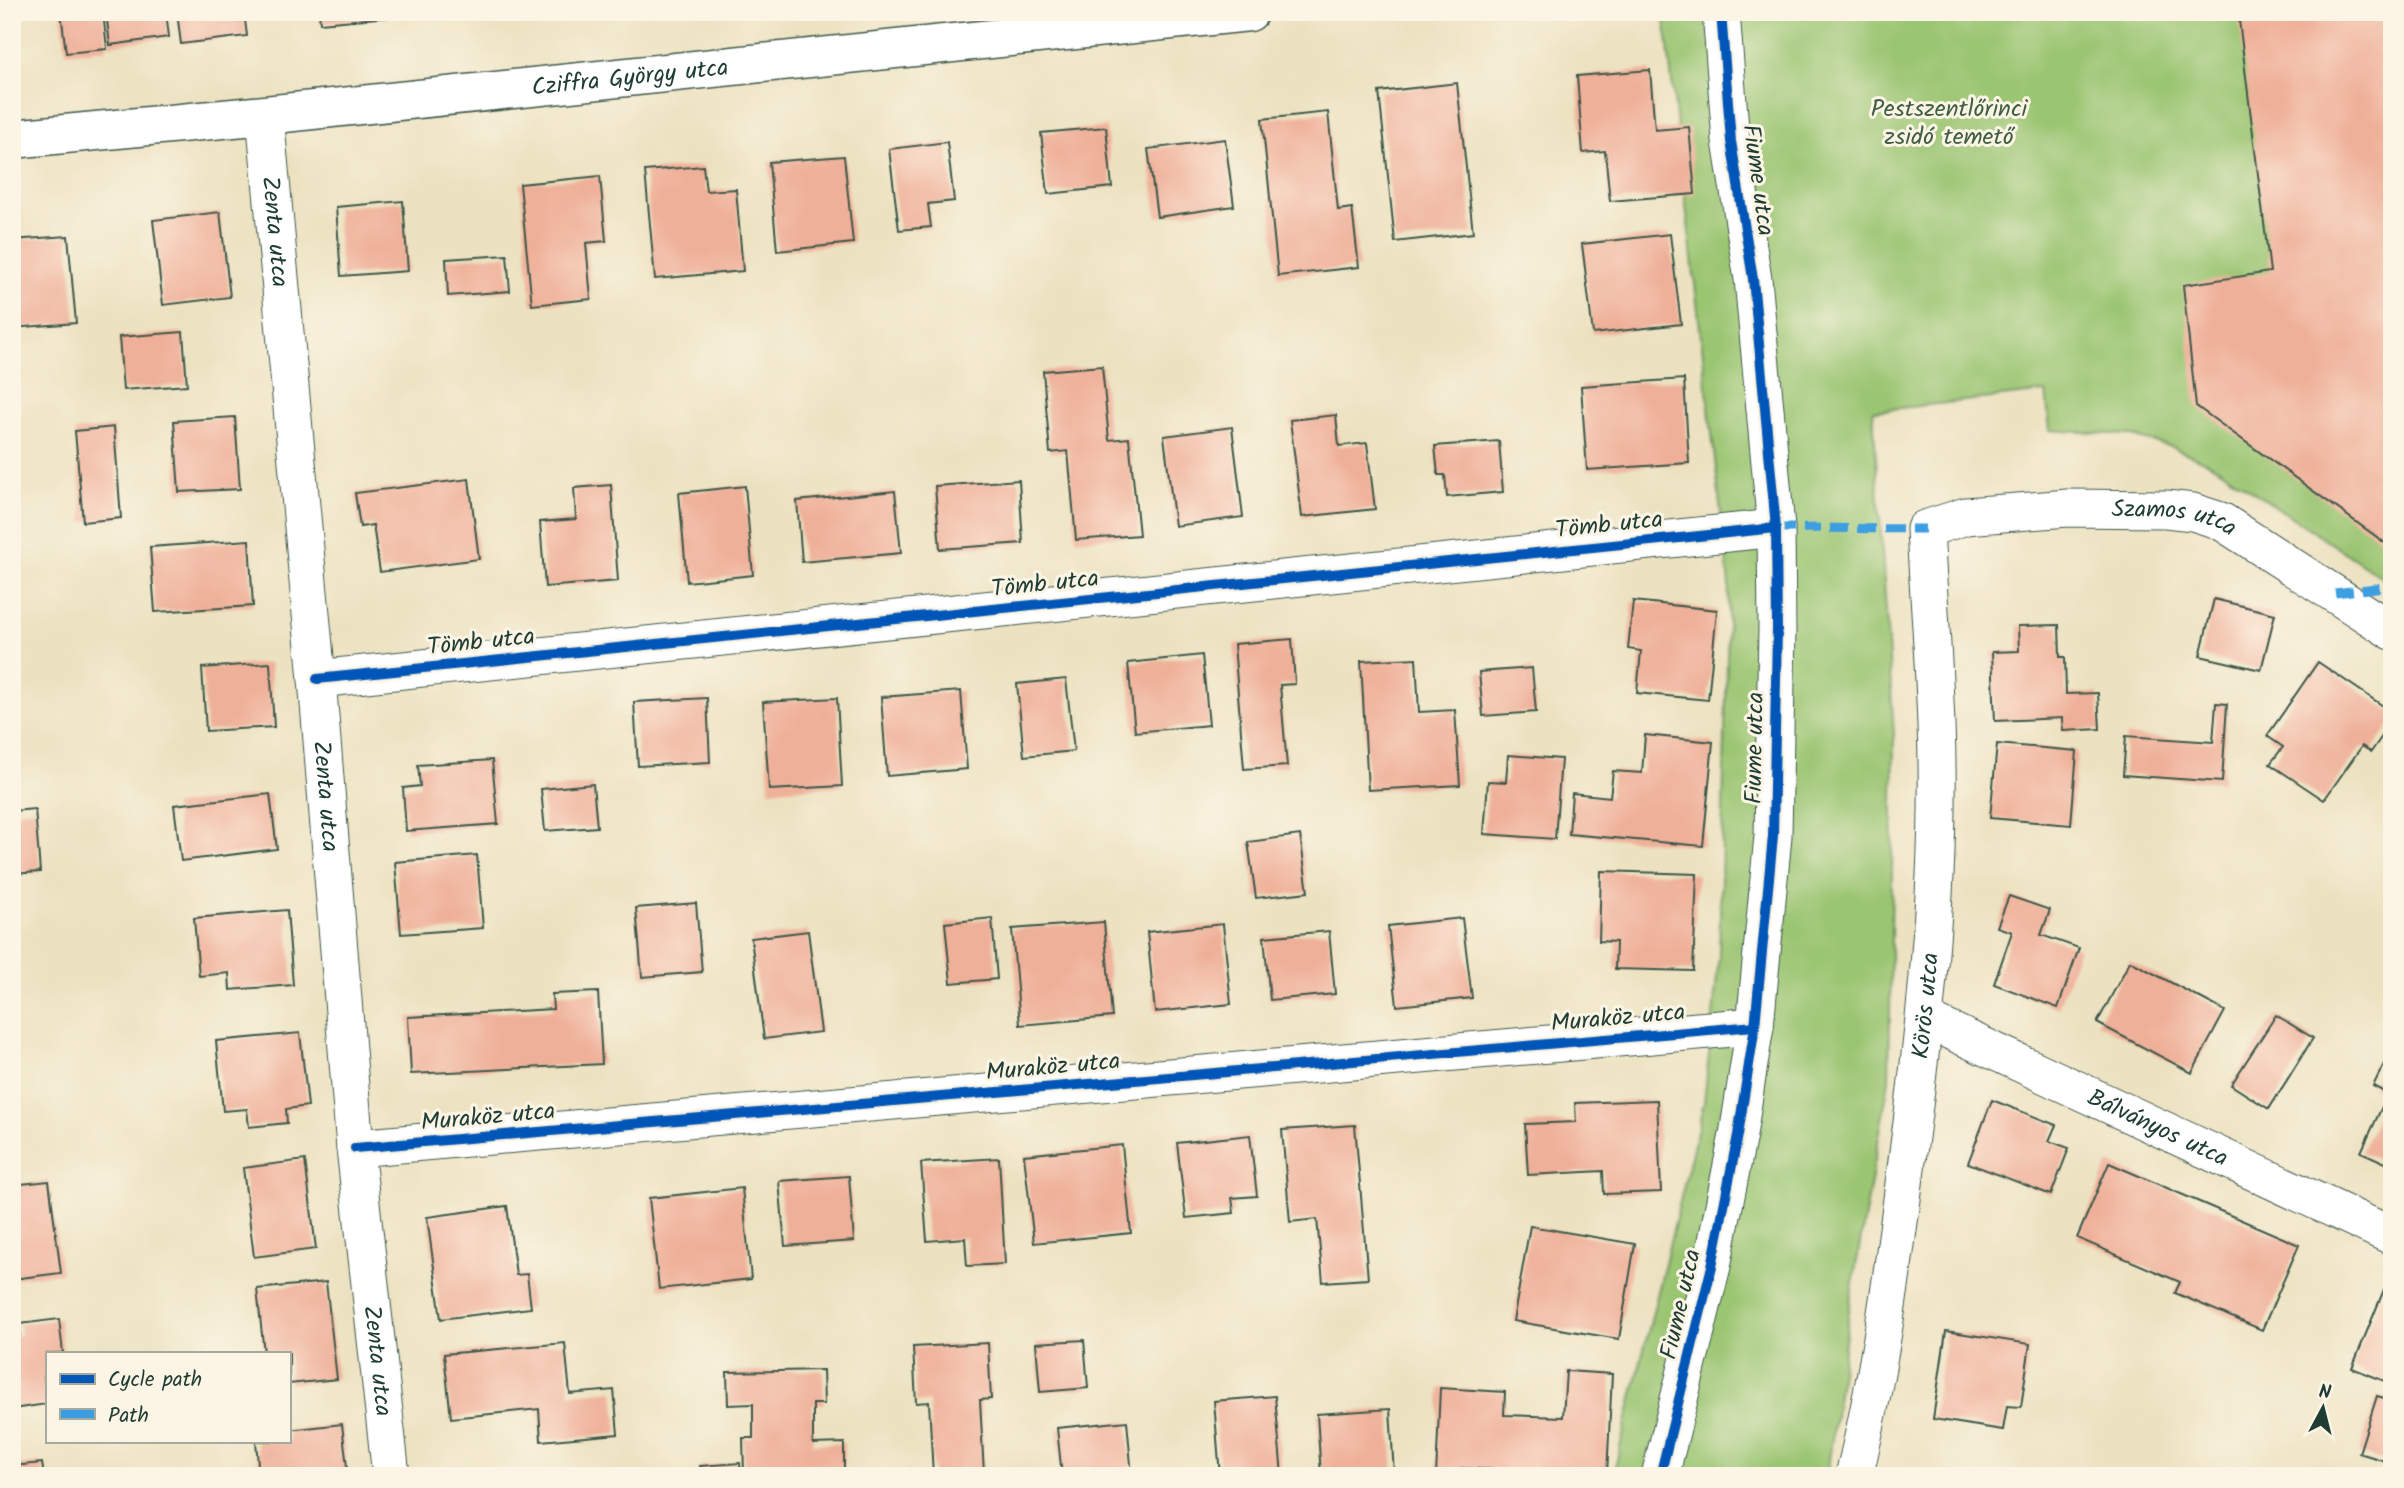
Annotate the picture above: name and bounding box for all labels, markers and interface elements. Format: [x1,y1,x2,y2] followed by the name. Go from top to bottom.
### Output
[530,49,730,108] street label: Cziffra György utca
[1871,90,2029,157] park label: Pestszentlőrinci zsidó temető
[1730,122,1785,238] street label: Fiume utca
[250,174,299,289] street label: Zenta utca
[2111,490,2244,547] street label: Szamos utca
[1554,500,1665,551] street label: Tömb utca
[990,559,1101,610] street label: Tömb utca
[426,617,537,668] street label: Tömb utca
[1735,692,1776,804] street label: Fiume utca
[301,739,349,853] street label: Zenta utca
[1902,951,1951,1061] street label: Körös utca
[1549,993,1687,1044] street label: Muraköz utca
[984,1042,1122,1093] street label: Muraköz utca
[2080,1079,2234,1178] street label: Bálványos utca
[419,1092,557,1143] street label: Muraköz utca
[1650,1245,1713,1363] street label: Fiume utca
[351,1303,402,1418] street label: Zenta utca
[46,1352,290,1442] legend
[108,1364,202,1397] text: Cycle path
[2288,1372,2358,1442] north arrow
[2317,1377,2333,1409] text: N
[108,1400,149,1433] text: Path

